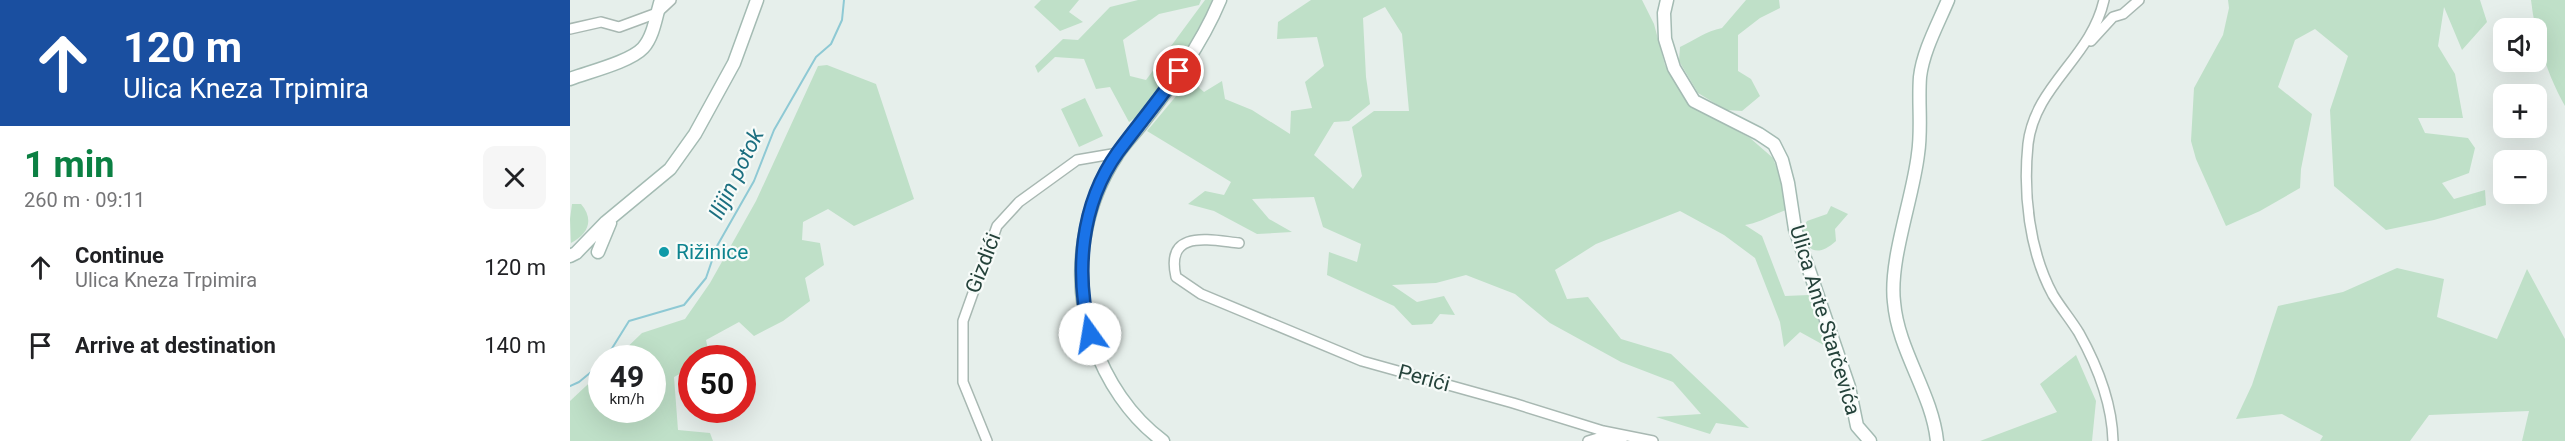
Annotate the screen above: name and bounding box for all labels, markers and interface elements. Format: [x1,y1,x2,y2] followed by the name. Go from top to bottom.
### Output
[2493,18,2547,204] map controls
[2493,18,2547,72] button: sound
[123,23,242,72] text: 120 m
[24,24,102,102] icon: ahead
[1153,45,1204,96] pin
[1162,54,1195,87] icon: arrive
[123,73,369,105] text: Ulica Kneza Trpimira
[2493,84,2547,138] button: +
[703,124,769,223] water label: Ilijin potok
[24,144,115,186] text: 1 min
[483,146,546,209] button: close
[2493,150,2547,204] button: −
[24,188,145,212] text: 260 m · 09:11
[1785,222,1865,418] street label: Ulica Ante Starčevića
[961,229,1005,297] street label: Gizdići
[676,240,748,264] place label: Rižinice
[75,243,164,268] text: Continue
[657,245,671,259] marker: Rižinice
[24,251,57,284] icon: ahead
[484,255,546,280] text: 120 m
[75,268,257,292] text: Ulica Kneza Trpimira
[1058,302,1122,366] position arrow
[24,329,57,362] icon: arrive
[75,333,276,358] text: Arrive at destination
[484,333,546,358] text: 140 m
[678,345,756,423] speed limit sign: 50
[610,359,644,394] text: 49
[1396,360,1452,396] street label: Perići
[609,390,645,408] text: km/h

